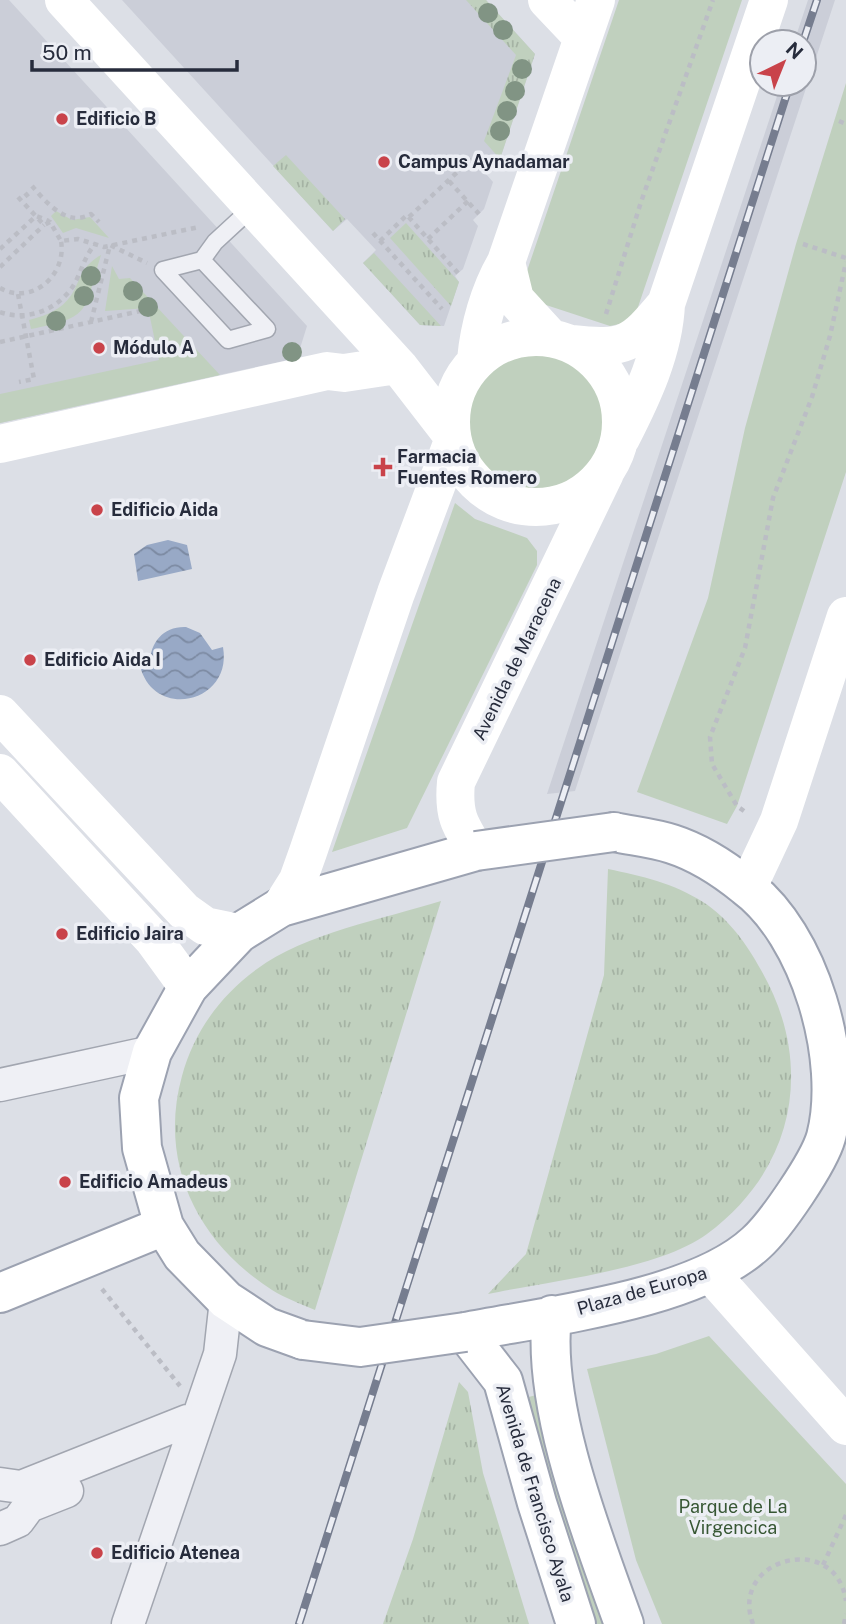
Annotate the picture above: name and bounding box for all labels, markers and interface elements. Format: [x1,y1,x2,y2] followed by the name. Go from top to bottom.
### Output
[32,28,236,72] scale bar
[748,28,818,98] north arrow
[782,37,808,64] text: N
[42,40,92,65] text: 50 m
[76,108,156,129] place label: Edificio B
[54,111,70,127] marker: Edificio B
[398,151,570,172] place label: Campus Aynadamar
[376,154,392,170] marker: Campus Aynadamar
[113,337,194,358] place label: Módulo A
[91,340,107,356] marker: Módulo A
[397,446,537,488] place label: Farmacia Fuentes Romero
[375,459,391,475] marker: Farmacia Fuentes Romero
[111,499,218,520] place label: Edificio Aida
[89,502,105,518] marker: Edificio Aida
[468,574,565,744] street label: Avenida de Maracena
[44,649,161,670] place label: Edificio Aida I
[22,652,38,668] marker: Edificio Aida I
[76,923,184,944] place label: Edificio Jaira
[54,926,70,942] marker: Edificio Jaira
[79,1171,228,1192] place label: Edificio Amadeus
[57,1174,73,1190] marker: Edificio Amadeus
[575,1262,709,1319] street label: Plaza de Europa
[492,1381,579,1605] street label: Avenida de Francisco Ayala
[679,1496,787,1538] park label: Parque de La Virgencica
[111,1542,240,1563] place label: Edificio Atenea
[89,1545,105,1561] marker: Edificio Atenea

